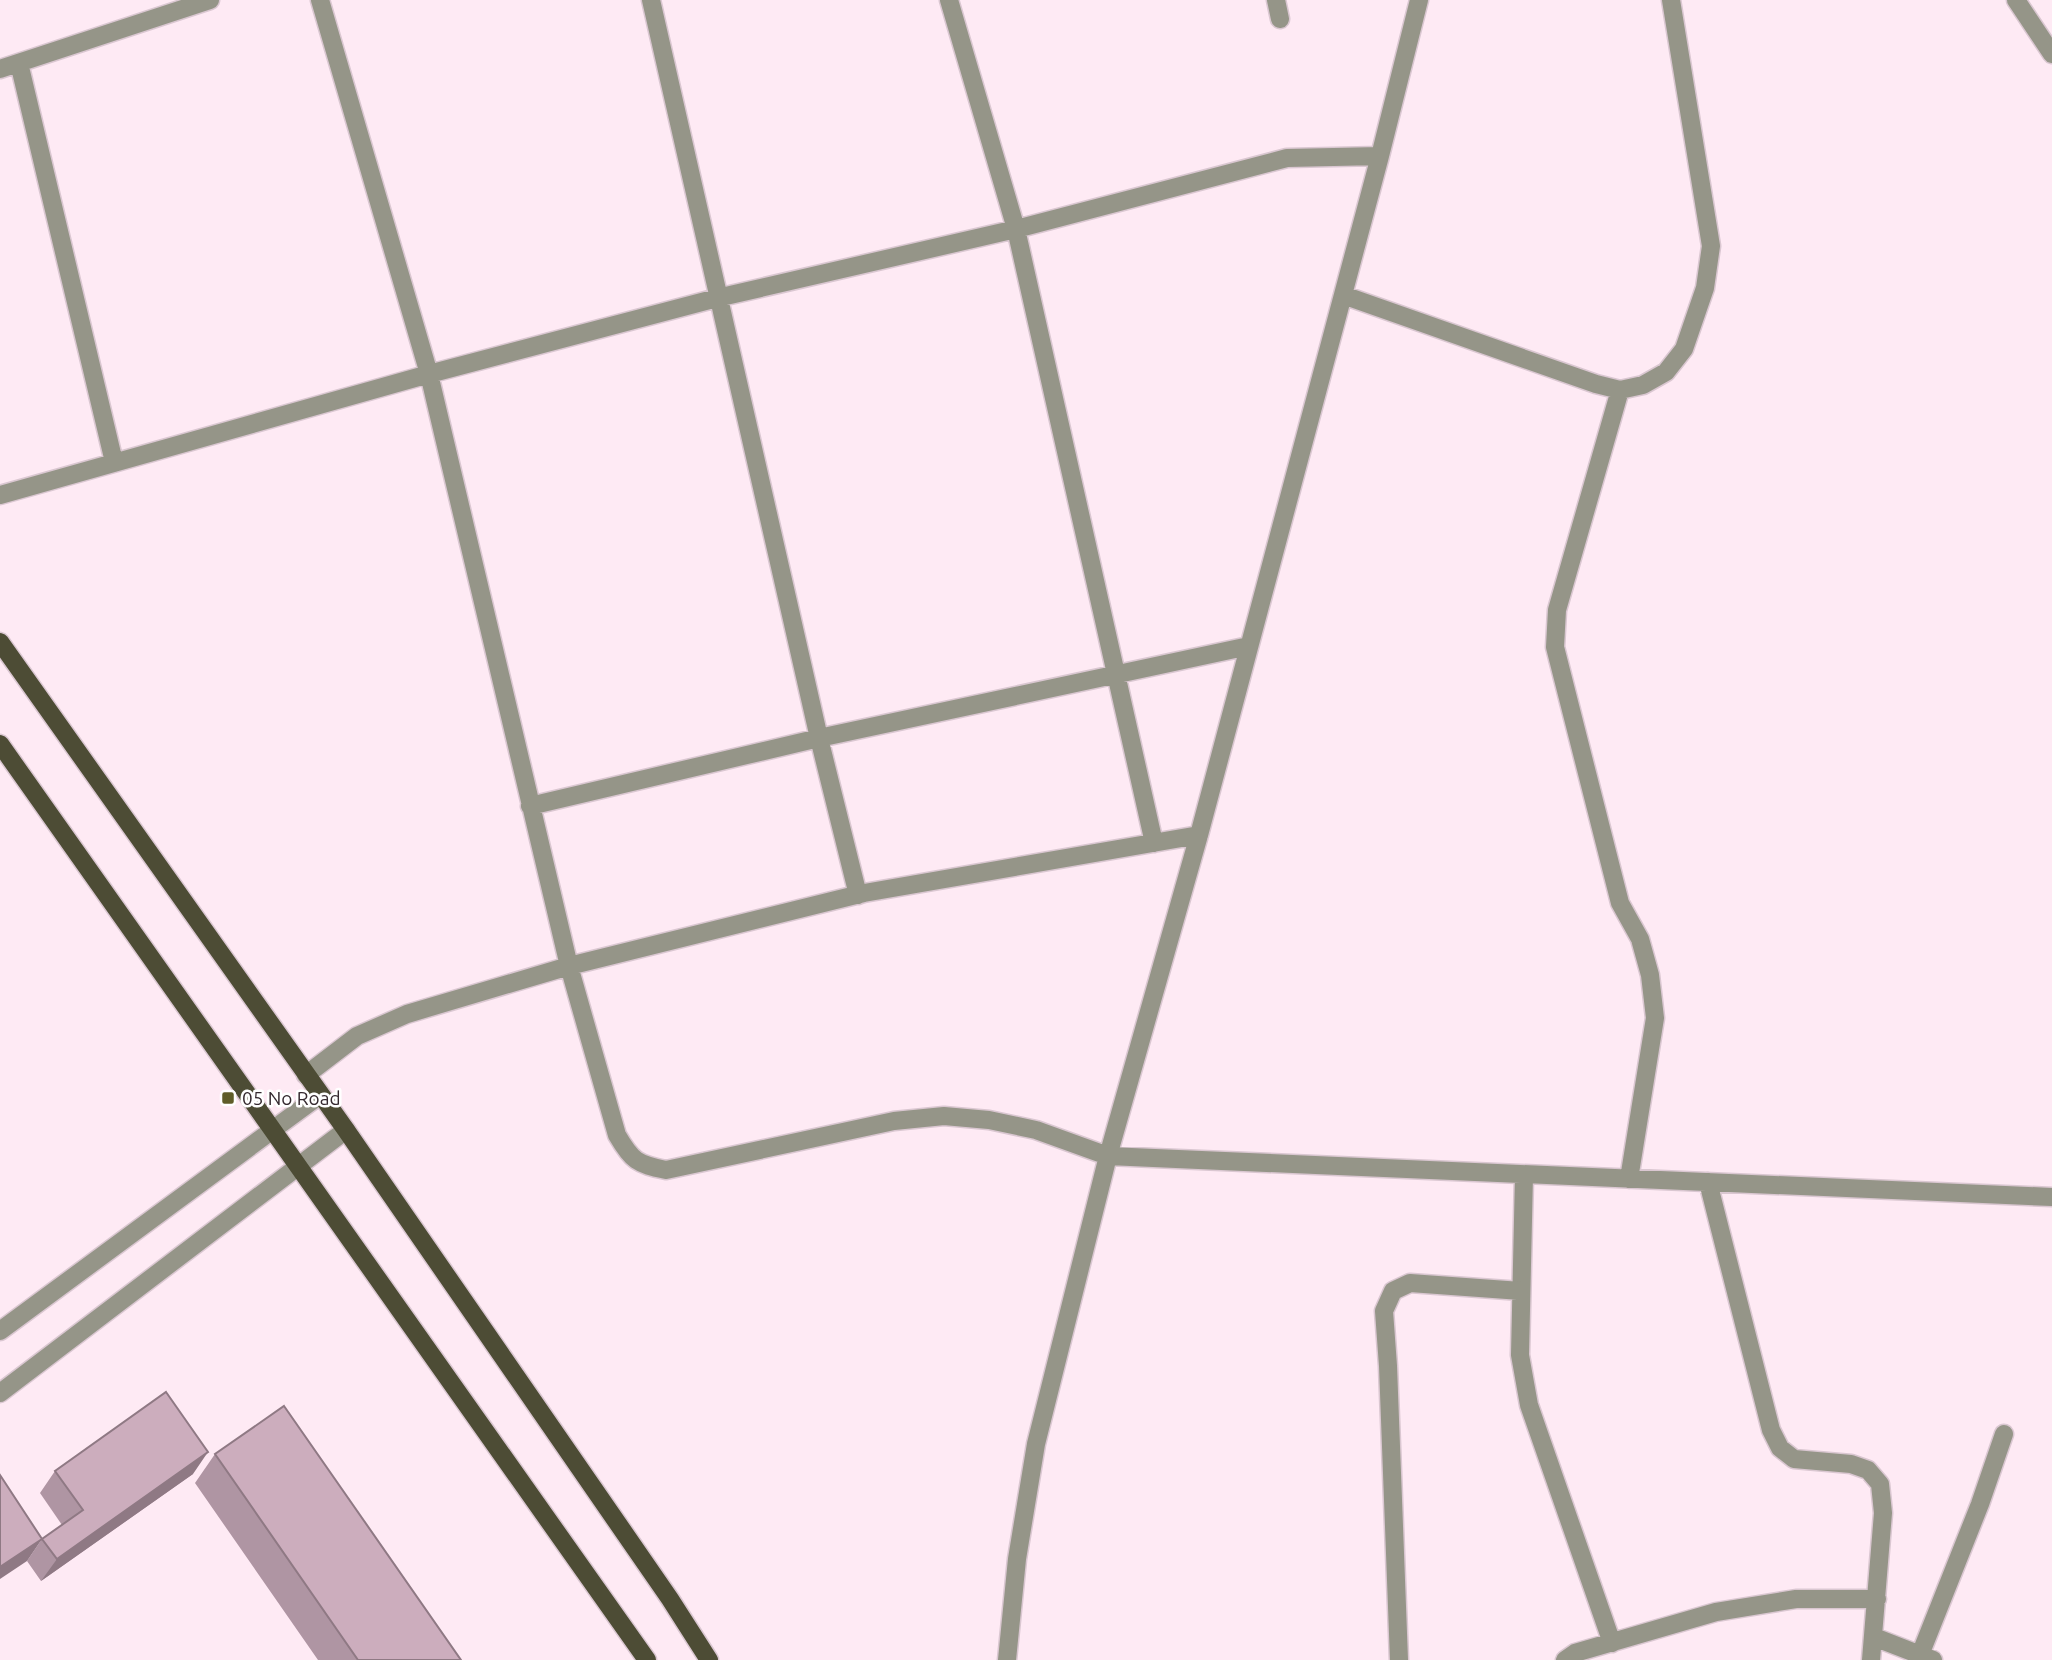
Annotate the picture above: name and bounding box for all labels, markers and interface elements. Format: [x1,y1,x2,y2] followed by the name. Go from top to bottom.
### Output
[242,1087,341,1109] place label: 05 No Road
[220,1090,236,1106] marker: 05 No Road

